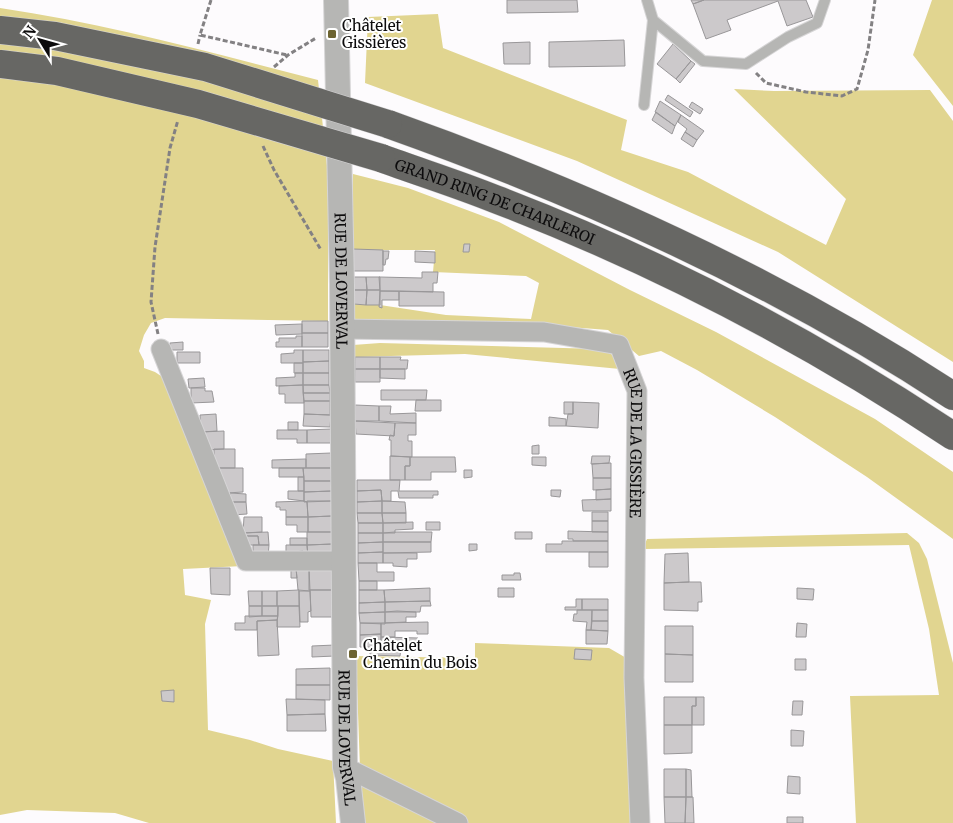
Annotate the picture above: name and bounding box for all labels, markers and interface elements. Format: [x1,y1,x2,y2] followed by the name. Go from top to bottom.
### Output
[15,15,65,65] north arrow
[342,16,406,52] place label: Châtelet Gissières
[19,22,40,42] text: N
[326,28,338,40] marker: Châtelet Gissières
[392,154,598,248] street label: GRAND RING DE CHARLEROI
[331,212,352,350] street label: RUE DE LOVERVAL
[619,365,647,518] street label: RUE DE LA GISSIÈRE
[363,636,477,672] place label: Châtelet Chemin du Bois
[347,648,359,660] marker: Châtelet Chemin du Bois
[335,670,361,807] street label: RUE DE LOVERVAL

